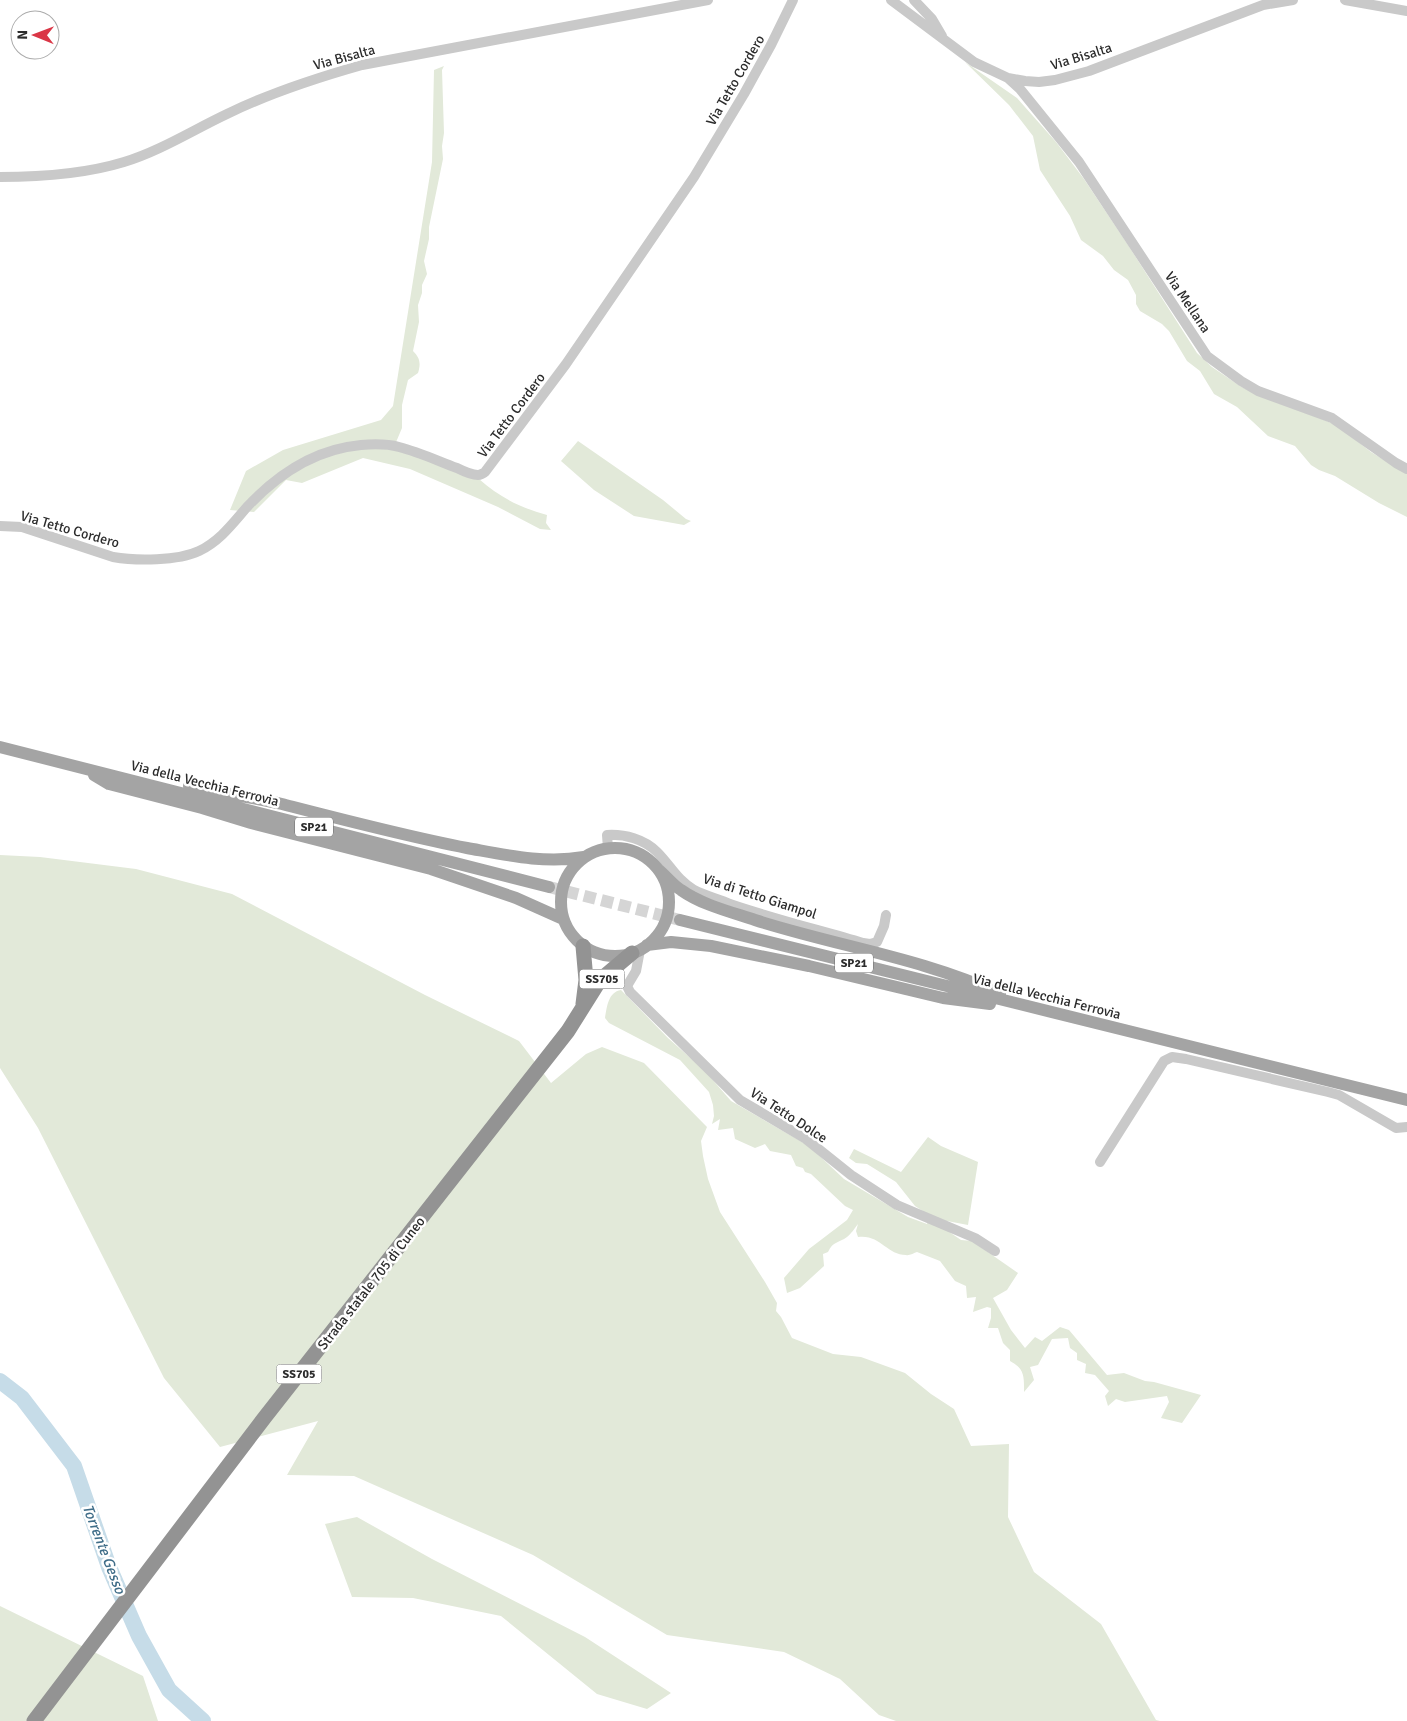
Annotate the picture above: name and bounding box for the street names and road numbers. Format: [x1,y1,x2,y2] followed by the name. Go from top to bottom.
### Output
[703,32,768,129] street label: Via Tetto Cordero
[1048,39,1114,74] street label: Via Bisalta
[311,41,377,74] street label: Via Bisalta
[1161,268,1214,336] street label: Via Mellana
[474,369,549,461] street label: Via Tetto Cordero
[18,507,121,552] street label: Via Tetto Cordero
[129,757,281,810] street label: Via della Vecchia Ferrovia
[295,818,333,836] road number: SP21
[701,870,819,923] street label: Via di Tetto Giampol
[835,954,873,972] road number: SP21
[580,970,624,989] road number: SS705
[971,970,1123,1023] street label: Via della Vecchia Ferrovia
[747,1084,831,1147] street label: Via Tetto Dolce
[314,1213,429,1353] street label: Strada statale 705 di Cuneo
[276,1365,322,1384] road number: SS705

